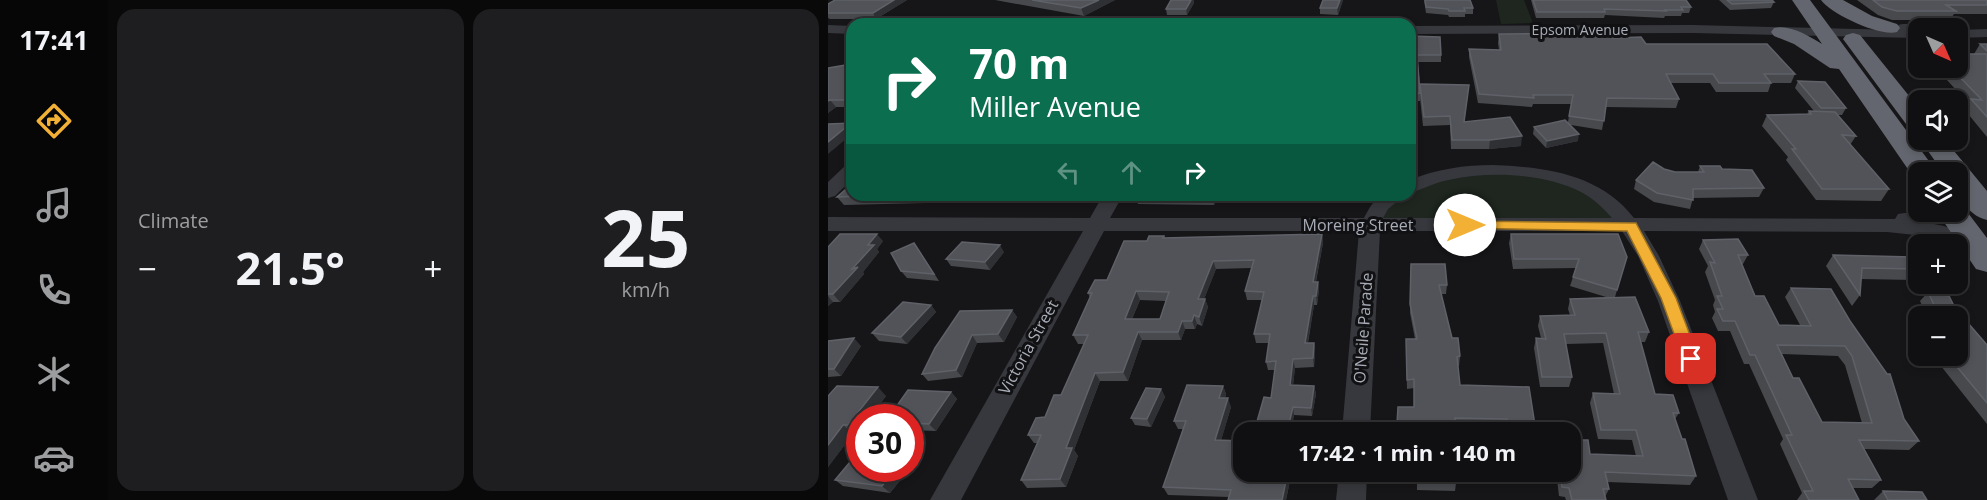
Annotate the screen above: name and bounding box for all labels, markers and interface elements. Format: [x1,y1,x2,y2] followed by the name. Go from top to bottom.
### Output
[1908,18,1968,78] north arrow
[1908,18,1968,366] map controls
[1532,20,1629,39] street label: Epsom Avenue
[19,21,89,58] text: 17:41
[969,34,1069,91] text: 70 m
[870,42,948,120] icon: right
[969,88,1141,125] text: Miller Avenue
[1908,90,1968,150] button: sound
[33,100,75,142] icon: directions
[1052,156,1085,189] icon: left
[1115,156,1148,189] icon: ahead
[1178,156,1211,189] icon: right
[1908,162,1968,222] button: layers
[33,184,75,226] icon: music
[601,184,690,290] text: 25
[1433,193,1497,257] position arrow
[138,207,209,234] text: Climate
[1303,214,1414,236] street label: Moreing Street
[1908,234,1968,294] button: +
[236,237,345,298] text: 21.5°
[138,246,157,291] text: −
[424,246,442,291] text: +
[33,269,75,311] icon: phone
[1348,272,1378,384] street label: O'Neile Parade
[621,276,670,303] text: km/h
[993,296,1063,398] street label: Victoria Street
[1908,306,1968,366] button: −
[1665,333,1716,384] pin
[1674,342,1707,375] icon: arrive
[33,353,75,395] icon: climate
[846,404,924,482] speed limit sign: 30
[33,437,75,479] icon: car
[1298,437,1516,467] text: 17:42 · 1 min · 140 m

